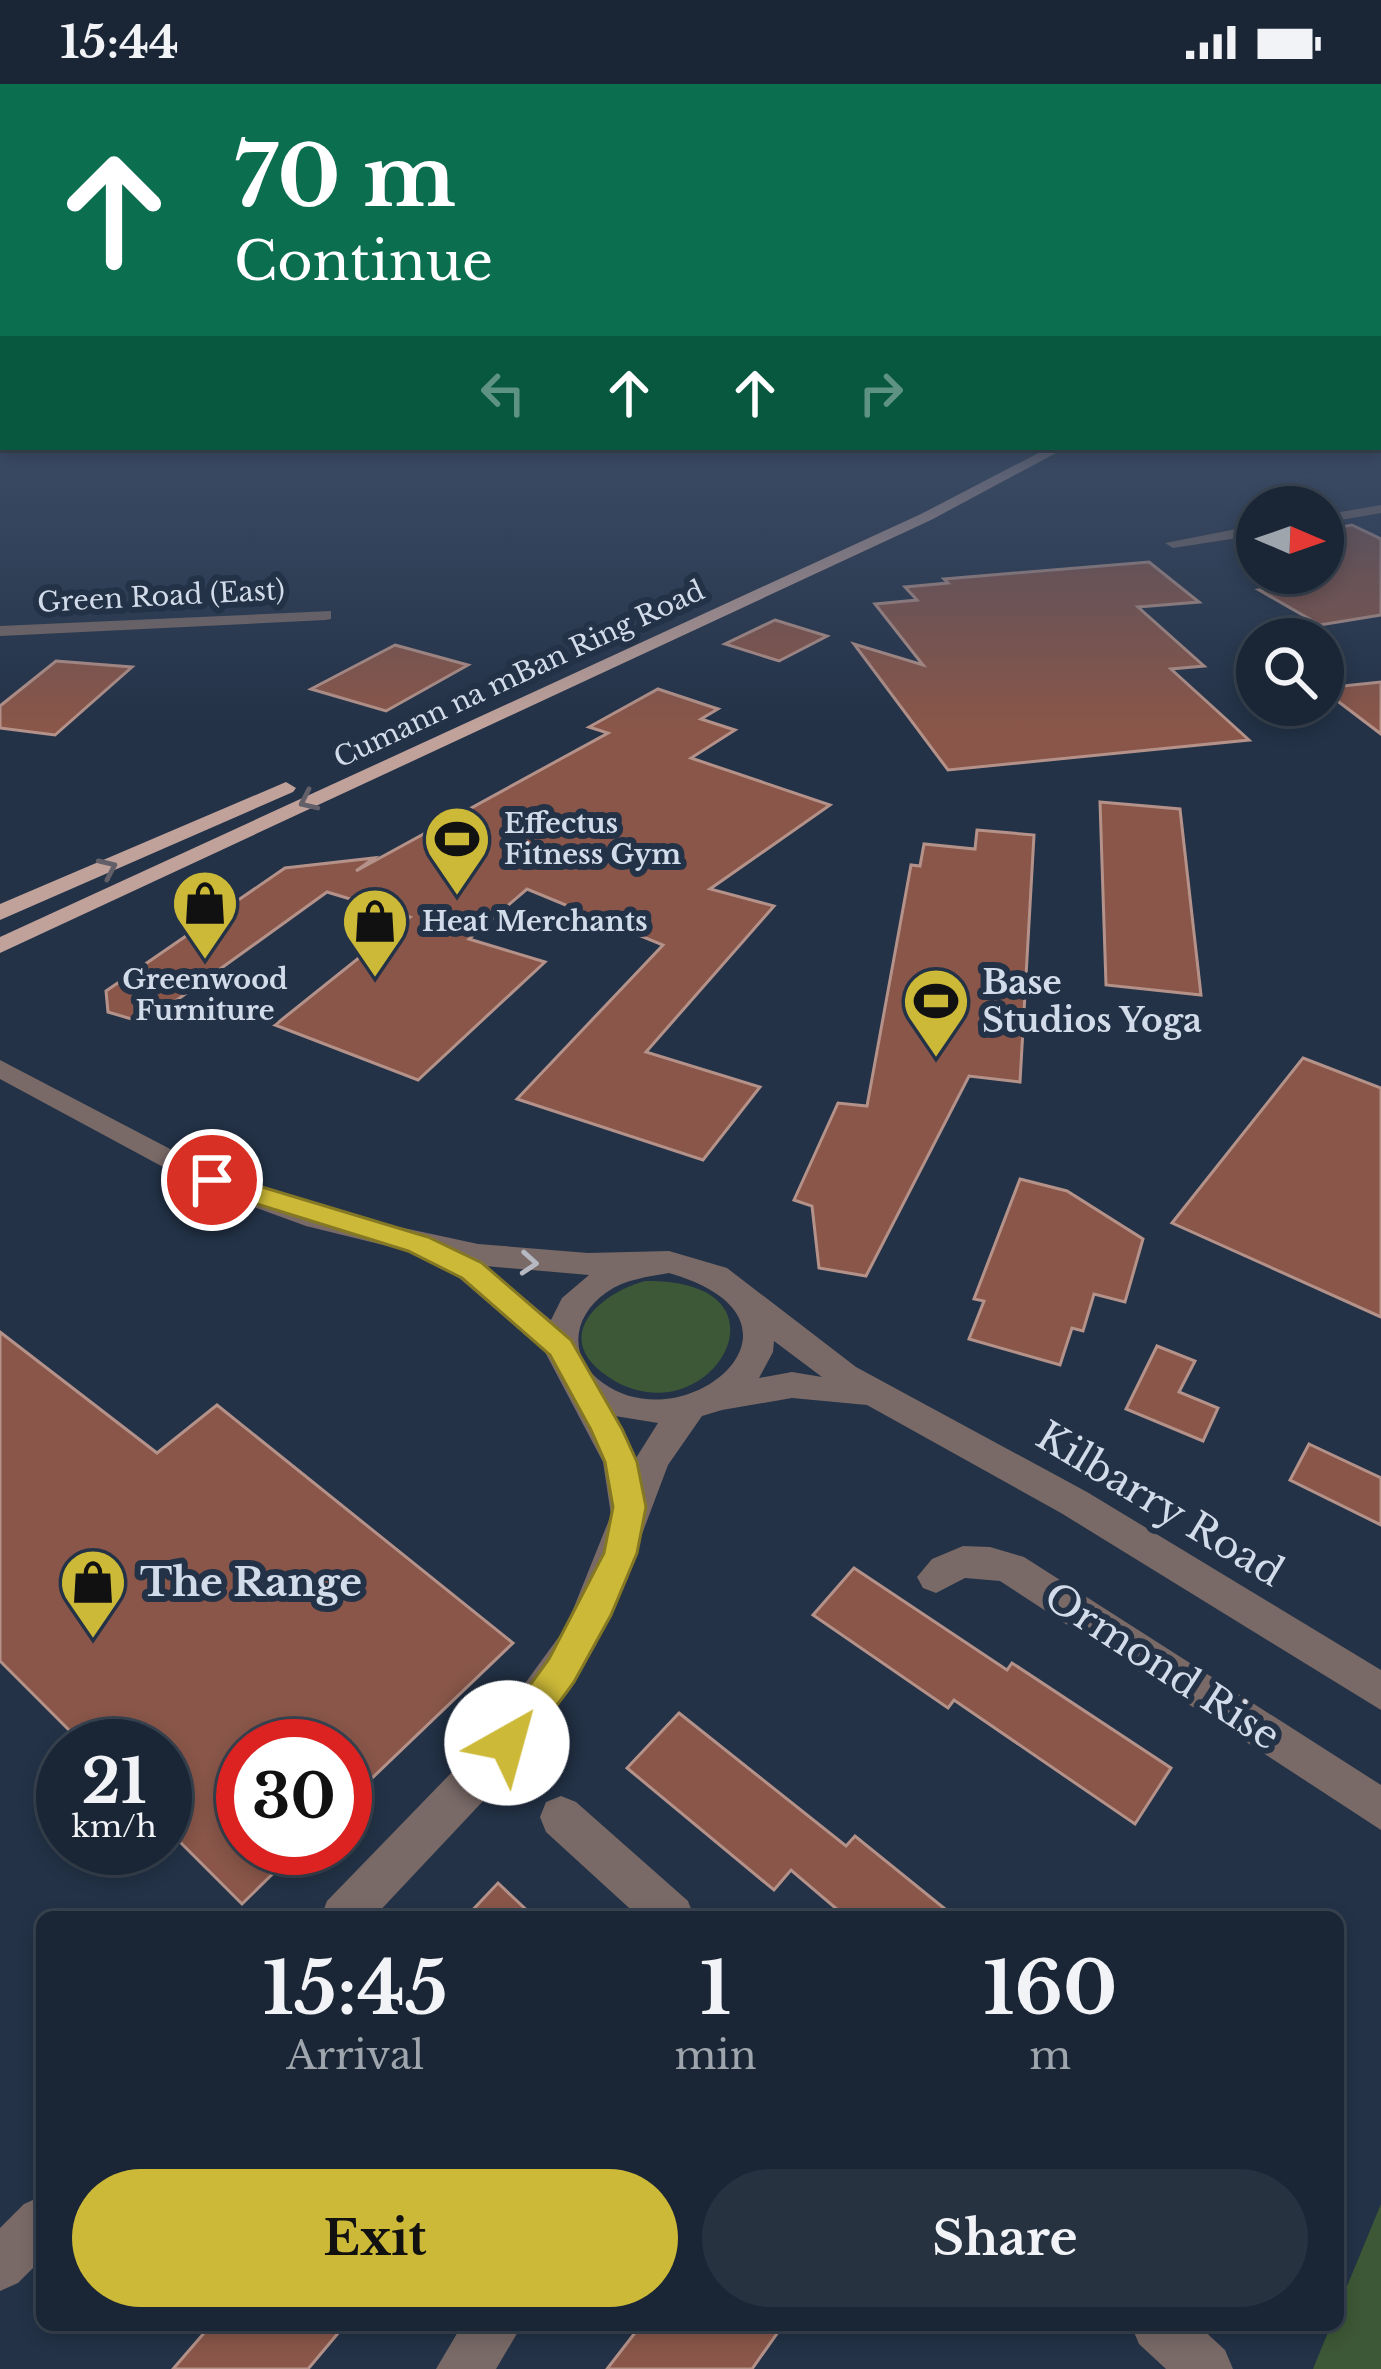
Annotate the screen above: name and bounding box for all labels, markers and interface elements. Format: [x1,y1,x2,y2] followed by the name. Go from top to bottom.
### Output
[60,14,179,70] text: 15:44
[234,125,456,229] text: 70 m
[36,132,192,288] icon: ahead
[234,228,493,295] text: Continue
[470,360,536,426] icon: left
[596,360,662,426] icon: ahead
[722,360,788,426] icon: ahead
[848,360,914,426] icon: right
[1236,486,1344,594] north arrow
[1236,486,1344,726] map controls
[36,573,286,619] street label: Green Road (East)
[328,573,710,775] street label: Cumann na mBan Ring Road
[1236,618,1344,726] button: search
[299,787,320,810] one-way arrow
[422,804,492,898] sports icon: Effectus Fitness Gym
[504,807,681,871] place label: Effectus Fitness Gym
[96,858,117,882] one-way arrow
[170,868,240,962] shop icon: Greenwood Furniture
[340,886,410,980] shop icon: Heat Merchants
[422,905,648,938] place label: Heat Merchants
[982,962,1202,1041] place label: Base Studios Yoga
[122,963,288,1027] place label: Greenwood Furniture
[901,966,971,1060] sports icon: Base Studios Yoga
[161,1129,263,1231] pin
[179,1147,245,1213] icon: arrive
[520,1250,539,1275] one-way arrow
[1028,1411,1292,1597] street label: Kilbarry Road
[58,1547,128,1641] shop icon: The Range
[140,1558,362,1607] place label: The Range
[1035,1572,1289,1760] street label: Ormond Rise
[444,1680,570,1806] position arrow
[216,1719,372,1875] speed limit sign: 30
[81,1745,147,1819] text: 21
[71,1808,157,1845] text: km/h
[263,1944,448,2033] text: 15:45
[700,1944,731,2033] text: 1
[983,1944,1117,2033] text: 160
[286,2031,424,2080] text: Arrival
[674,2031,757,2080] text: min
[1029,2031,1071,2080] text: m
[72,2169,678,2307] button: Exit
[702,2169,1308,2307] button: Share

